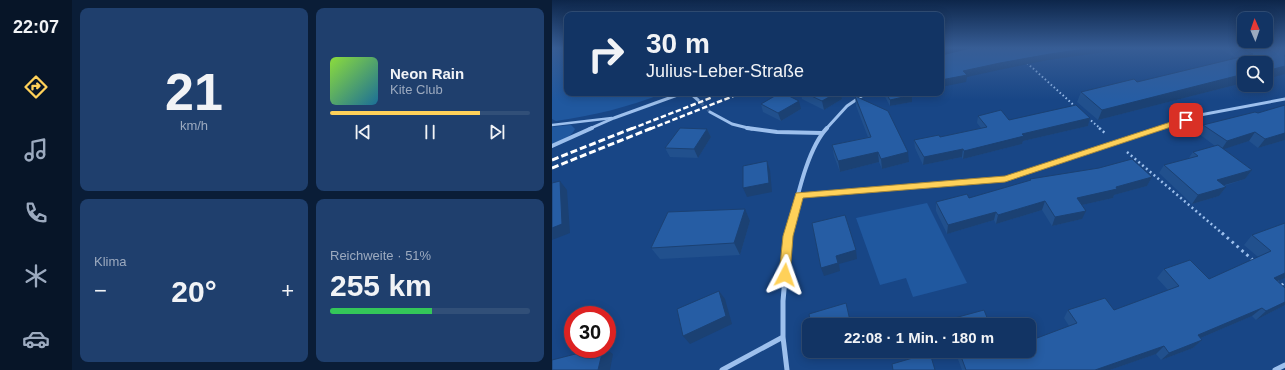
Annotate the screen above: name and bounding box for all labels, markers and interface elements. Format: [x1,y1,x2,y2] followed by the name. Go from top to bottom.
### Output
[1237,12,1273,48] north arrow
[1237,12,1273,92] map controls
[13,17,59,37] text: 22:07
[580,28,632,80] icon: right
[646,28,710,59] text: 30 m
[1237,56,1273,92] button: search
[646,61,804,81] text: Julius-Leber-Straße
[165,63,223,121] text: 21
[390,65,464,82] text: Neon Rain
[22,73,50,101] icon: directions
[390,82,443,97] text: Kite Club
[1169,103,1203,137] pin
[1175,109,1197,131] icon: arrive
[180,118,208,133] text: km/h
[352,121,374,143] icon: previous
[419,121,441,143] icon: pause
[486,121,508,143] icon: next
[22,136,50,164] icon: music
[22,199,50,227] icon: phone
[330,248,431,263] text: Reichweite · 51%
[94,254,127,269] text: Klima
[764,254,806,296] position arrow
[22,262,50,290] icon: climate
[330,269,432,302] text: 255 km
[171,275,217,308] text: 20°
[94,278,107,303] text: −
[281,278,294,303] text: +
[564,306,616,358] speed limit sign: 30
[22,325,50,353] icon: car
[844,329,994,346] text: 22:08 · 1 Min. · 180 m

